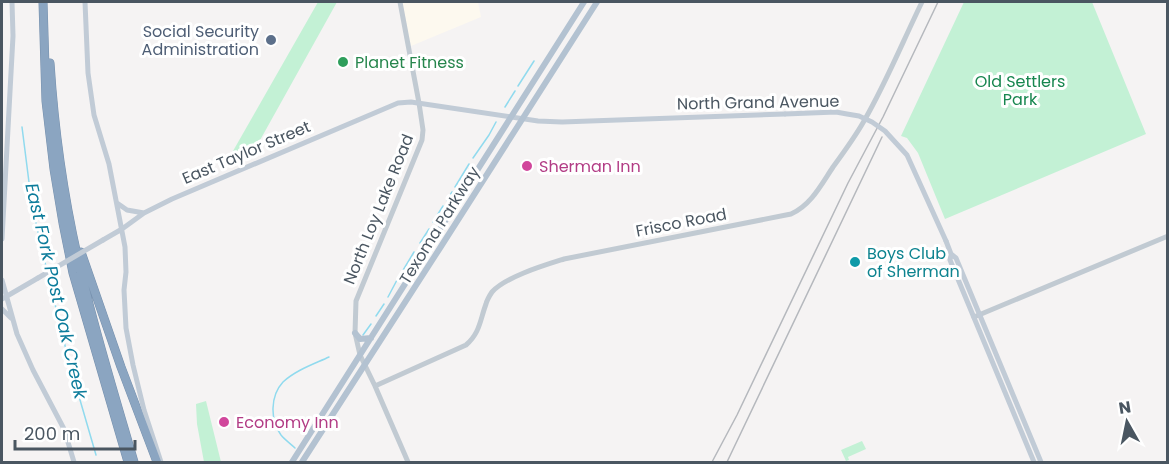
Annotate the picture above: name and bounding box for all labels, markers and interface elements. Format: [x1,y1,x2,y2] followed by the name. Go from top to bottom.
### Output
[142,20,259,61] place label: Social Security Administration
[264,33,278,47] marker: Social Security Administration
[355,51,464,74] place label: Planet Fitness
[336,55,350,69] marker: Planet Fitness
[975,70,1065,111] park label: Old Settlers Park
[677,90,839,115] street label: North Grand Avenue
[179,115,314,190] street label: East Taylor Street
[338,131,419,288] street label: North Loy Lake Road
[539,155,641,178] place label: Sherman Inn
[520,159,534,173] marker: Sherman Inn
[394,162,485,289] street label: Texoma Parkway
[19,180,94,402] water label: East Fork Post Oak Creek
[634,202,729,243] street label: Frisco Road
[867,242,960,283] place label: Boys Club of Sherman
[848,255,862,269] marker: Boys Club of Sherman
[1097,392,1157,452] north arrow
[1117,395,1132,420] text: N
[236,411,339,434] place label: Economy Inn
[15,413,135,451] scale bar
[217,415,231,429] marker: Economy Inn
[24,421,80,446] text: 200 m

